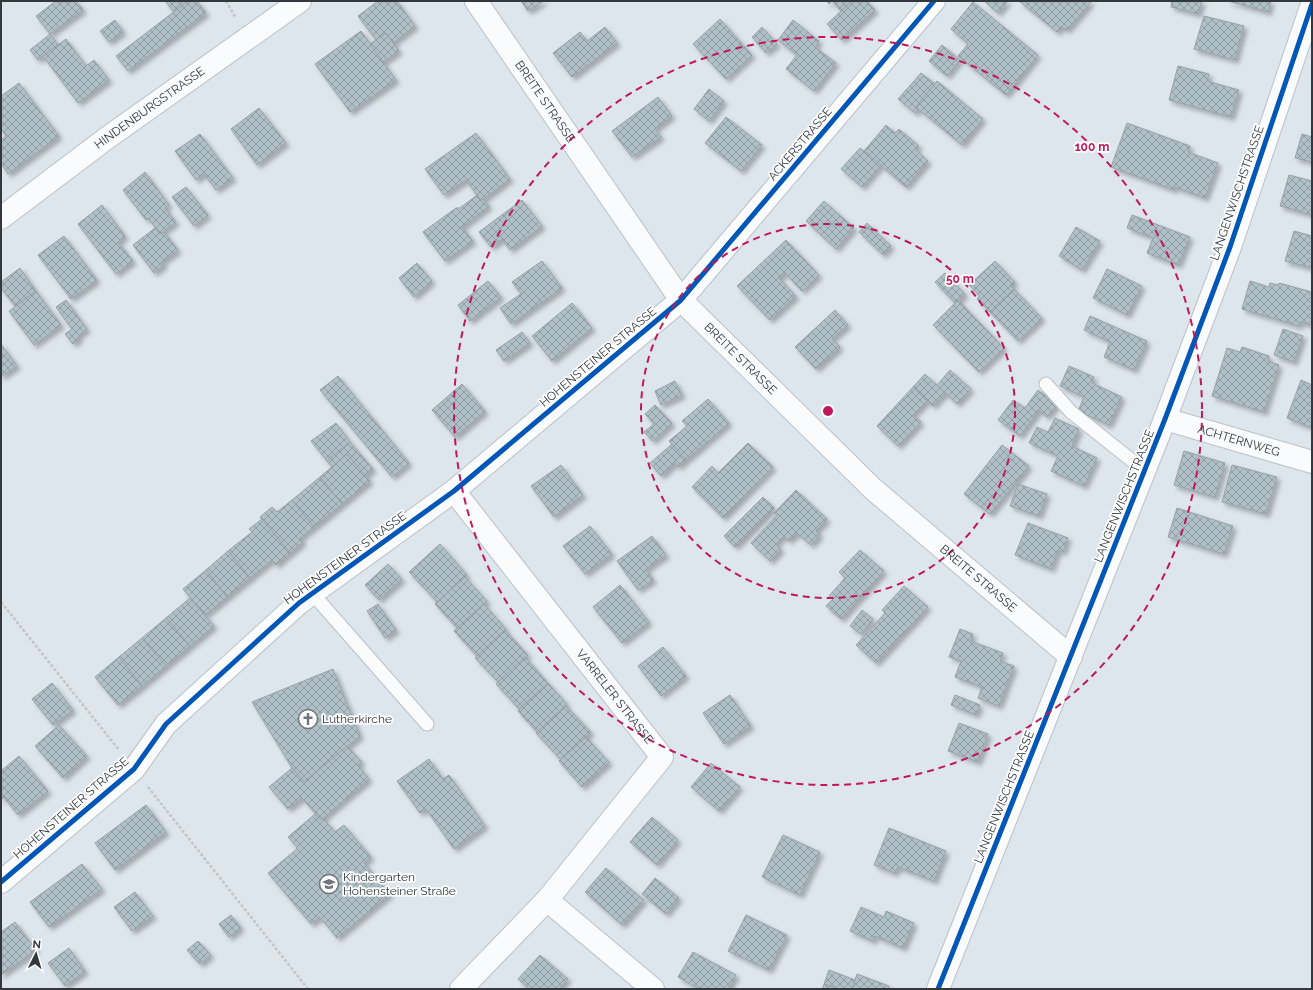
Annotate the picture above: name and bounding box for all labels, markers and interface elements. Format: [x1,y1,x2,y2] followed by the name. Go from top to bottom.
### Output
[512,58,578,145] street label: BREITE STRASSE
[92,64,207,152] street label: HINDENBURGSTRASSE
[765,105,835,183] street label: ACKERSTRASSE
[1207,124,1267,262] street label: LANGENWISCHSTRASSE
[1075,140,1109,154] text: 100 m
[946,272,974,286] text: 50 m
[537,304,659,410] street label: HOHENSTEINER STRASSE
[701,320,780,397] street label: BREITE STRASSE
[821,404,835,418] centre of rings
[1196,422,1282,459] street label: ACHTERNWEG
[1091,428,1157,564] street label: LANGENWISCHSTRASSE
[281,509,409,607] street label: HOHENSTEINER STRASSE
[937,542,1019,615] street label: BREITE STRASSE
[573,647,656,747] street label: VARRELER STRASSE
[297,708,319,730] church icon: Lutherkirche
[322,712,392,726] place label: Lutherkirche
[971,729,1037,865] street label: LANGENWISCHSTRASSE
[11,754,131,862] street label: HOHENSTEINER STRASSE
[343,870,456,898] place label: Kindergarten Hohensteiner Straße
[318,873,340,895] school or university icon: Kindergarten Hohensteiner Straße
[16,934,56,974] north arrow
[32,938,42,951] text: N

